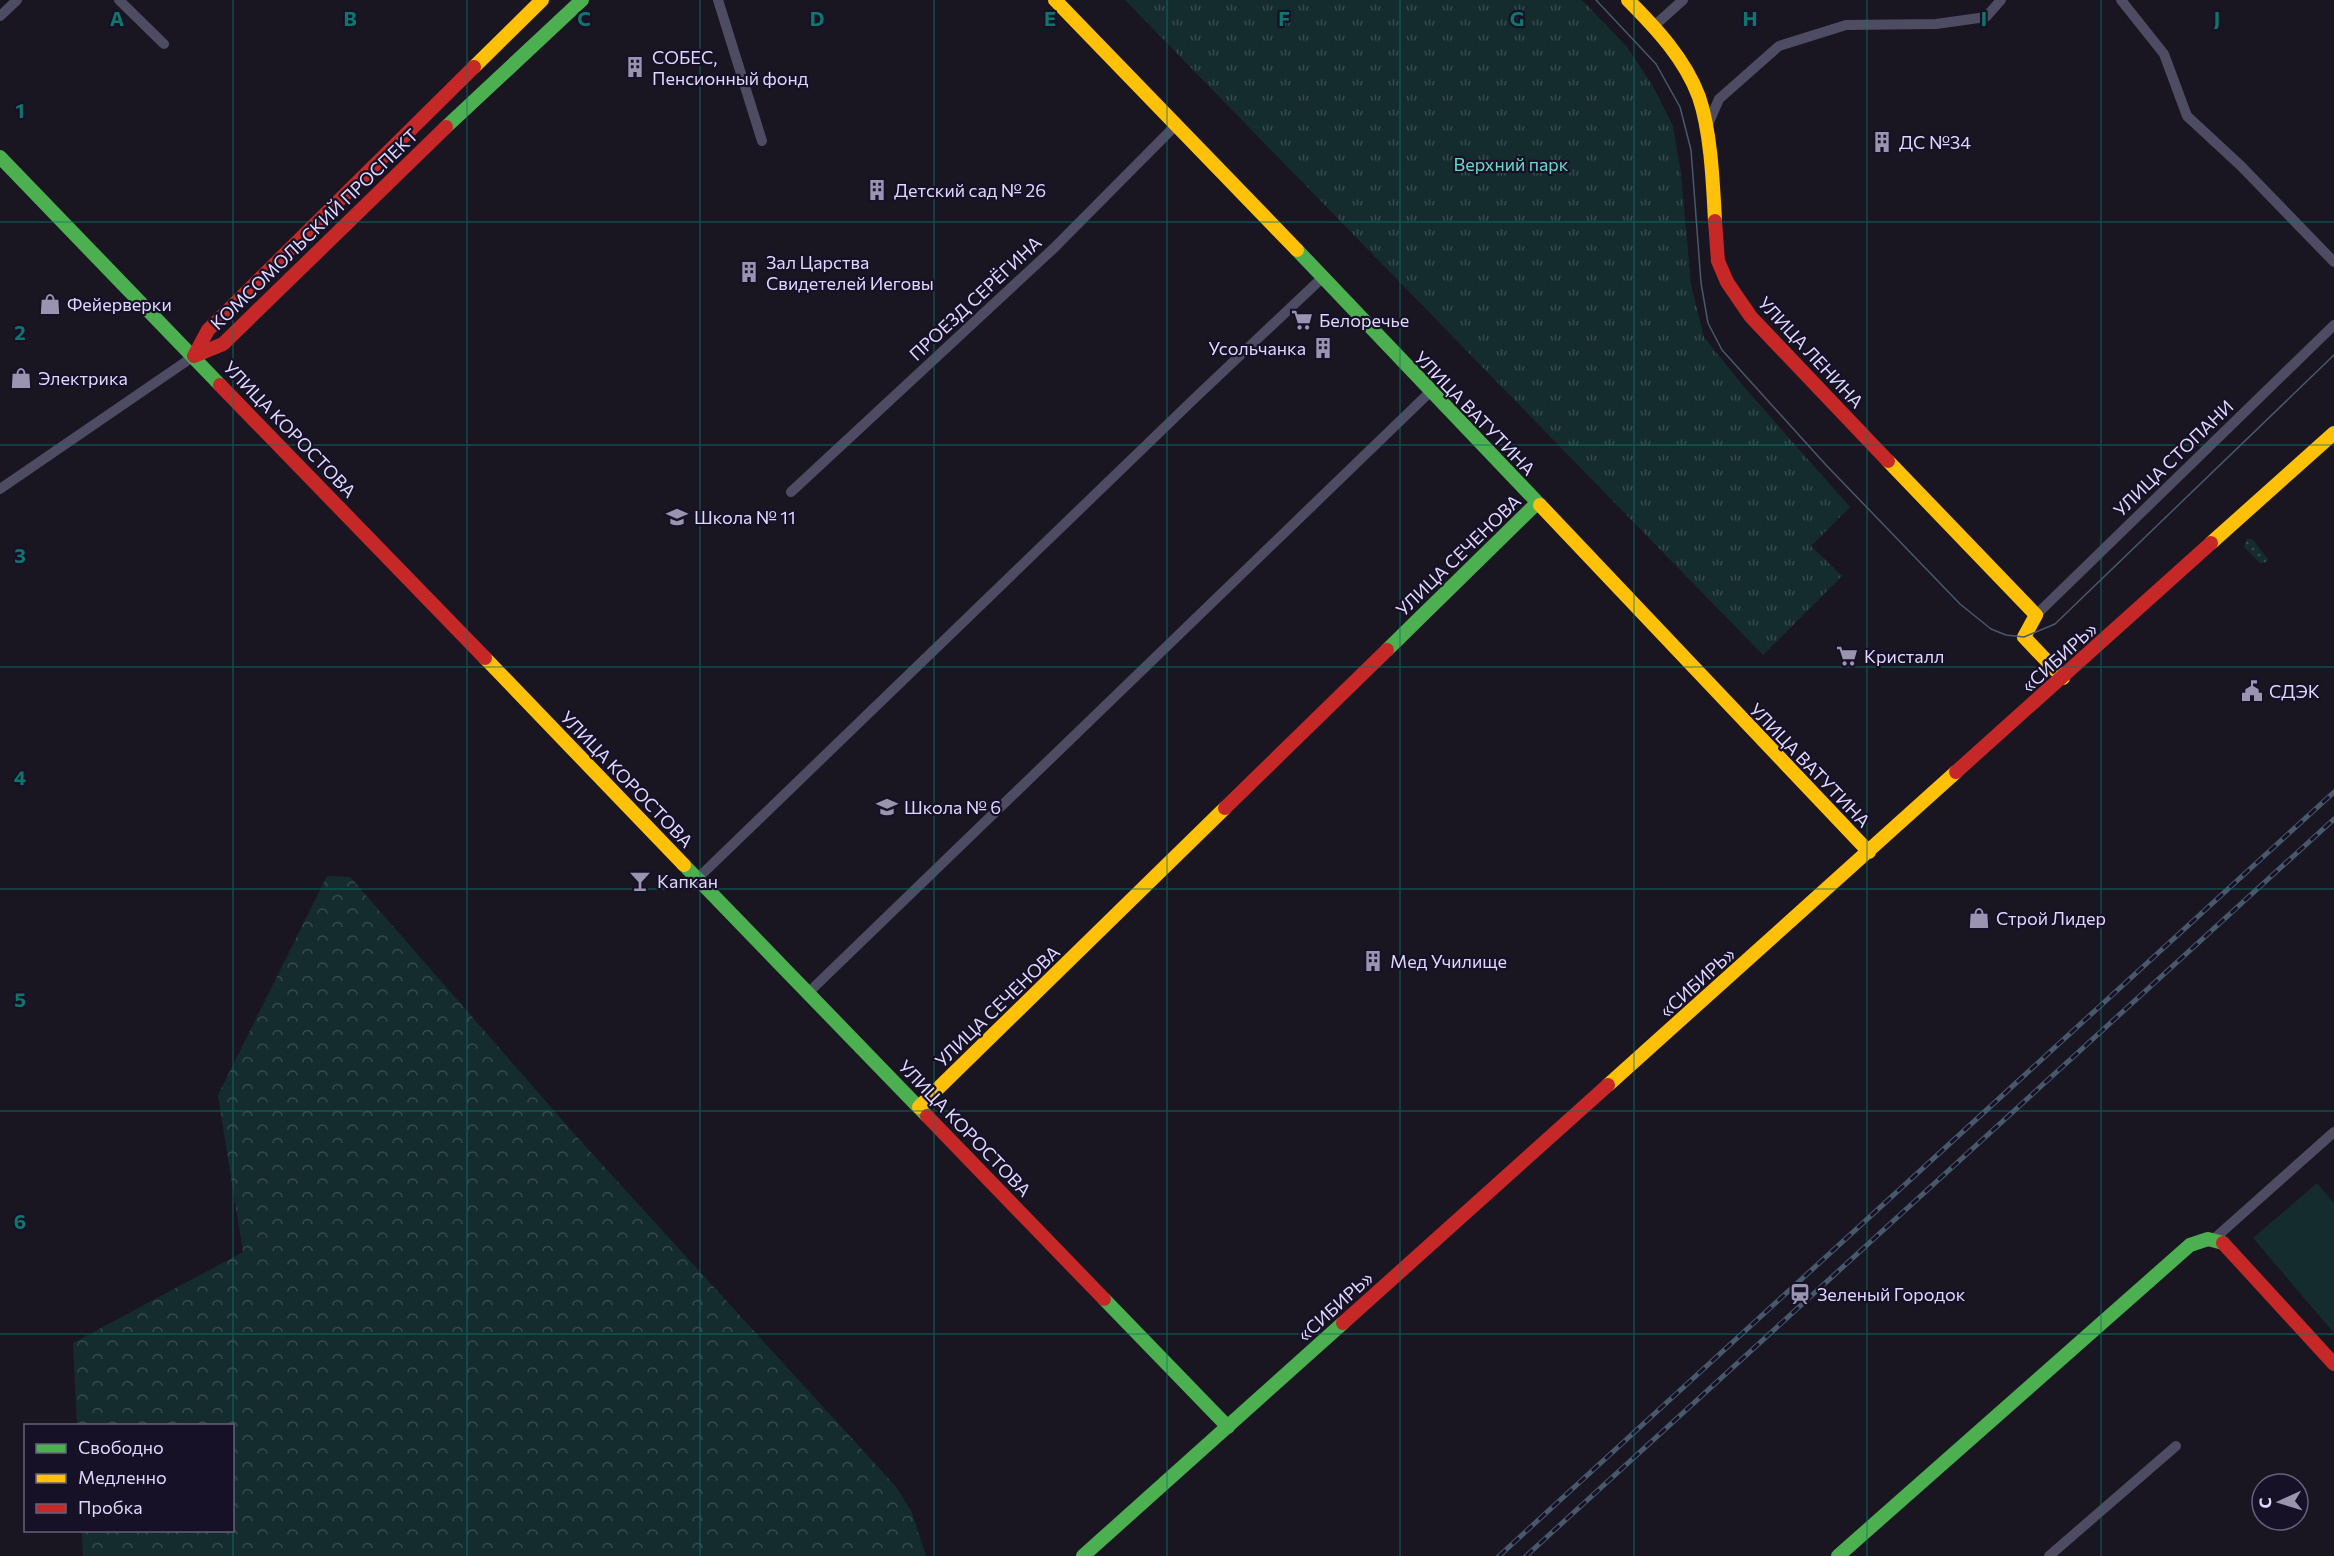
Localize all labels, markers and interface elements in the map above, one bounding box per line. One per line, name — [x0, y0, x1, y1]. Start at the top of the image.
text: A — [110, 6, 124, 30]
text: B — [343, 6, 357, 30]
text: C — [577, 6, 591, 30]
text: D — [810, 6, 824, 30]
text: E — [1044, 6, 1056, 30]
text: F — [1278, 6, 1290, 30]
text: G — [1510, 6, 1524, 30]
text: H — [1743, 6, 1758, 30]
text: I — [1981, 6, 1987, 30]
text: J — [2214, 6, 2220, 30]
place label: СОБЕС, Пенсионный фонд — [652, 46, 809, 89]
building icon: СОБЕС, Пенсионный фонд — [623, 55, 647, 79]
text: 1 — [15, 98, 25, 122]
street label: КОМСОМОЛЬСКИЙ ПРОСПЕКТ — [206, 124, 422, 334]
building icon: ДС №34 — [1870, 130, 1894, 154]
place label: ДС №34 — [1899, 131, 1971, 153]
park label: Верхний парк — [1454, 153, 1569, 175]
building icon: Детский сад № 26 — [865, 178, 889, 202]
place label: Детский сад № 26 — [894, 179, 1046, 201]
street label: ПРОЕЗД СЕРЁГИНА — [904, 231, 1046, 365]
place label: Зал Царства Свидетелей Иеговы — [766, 251, 934, 294]
building icon: Зал Царства Свидетелей Иеговы — [737, 260, 761, 284]
shop icon: Фейерверки — [38, 292, 62, 316]
street label: УЛИЦА ЛЕНИНА — [1754, 292, 1868, 412]
place label: Фейерверки — [67, 293, 172, 315]
supermarket icon: Белоречье — [1290, 308, 1314, 332]
place label: Белоречье — [1319, 309, 1409, 331]
text: 2 — [14, 320, 26, 344]
building icon: Усольчанка — [1311, 336, 1335, 360]
place label: Усольчанка — [1208, 337, 1306, 359]
street label: УЛИЦА ВАТУТИНА — [1410, 346, 1540, 480]
street label: УЛИЦА КОРОСТОВА — [219, 356, 361, 502]
shop icon: Электрика — [9, 366, 33, 390]
place label: Электрика — [38, 367, 128, 389]
street label: УЛИЦА СТОПАНИ — [2108, 395, 2238, 521]
street label: УЛИЦА СЕЧЕНОВА — [1391, 490, 1525, 620]
school or university icon: Школа № 11 — [665, 505, 689, 529]
place label: Школа № 11 — [694, 506, 796, 528]
text: 3 — [14, 543, 26, 567]
street label: «СИБИРЬ» — [2017, 617, 2101, 697]
supermarket icon: Кристалл — [1835, 644, 1859, 668]
place label: Кристалл — [1864, 645, 1944, 667]
public building icon: СДЭК — [2240, 679, 2264, 703]
place label: СДЭК — [2269, 680, 2320, 702]
street label: УЛИЦА ВАТУТИНА — [1745, 698, 1875, 832]
street label: УЛИЦА КОРОСТОВА — [556, 706, 698, 852]
text: 4 — [14, 765, 26, 789]
school or university icon: Школа № 6 — [875, 795, 899, 819]
place label: Школа № 6 — [904, 796, 1001, 818]
bar icon: Капкан — [628, 869, 652, 893]
place label: Капкан — [657, 870, 718, 892]
shop icon: Строй Лидер — [1967, 906, 1991, 930]
place label: Строй Лидер — [1996, 907, 2106, 929]
street label: УЛИЦА СЕЧЕНОВА — [930, 941, 1064, 1071]
street label: «СИБИРЬ» — [1655, 942, 1739, 1022]
building icon: Мед Училище — [1361, 949, 1385, 973]
place label: Мед Училище — [1390, 950, 1507, 972]
text: 5 — [14, 987, 26, 1011]
street label: УЛИЦА КОРОСТОВА — [894, 1055, 1036, 1201]
text: 6 — [14, 1209, 26, 1233]
street label: «СИБИРЬ» — [1293, 1266, 1377, 1346]
station icon: Зеленый Городок — [1788, 1282, 1812, 1306]
place label: Зеленый Городок — [1817, 1283, 1966, 1305]
legend — [24, 1424, 234, 1532]
text: Свободно — [78, 1436, 164, 1458]
text: Медленно — [78, 1466, 167, 1488]
north arrow — [2250, 1472, 2310, 1532]
text: Пробка — [78, 1496, 143, 1518]
text: С — [2255, 1497, 2274, 1509]

